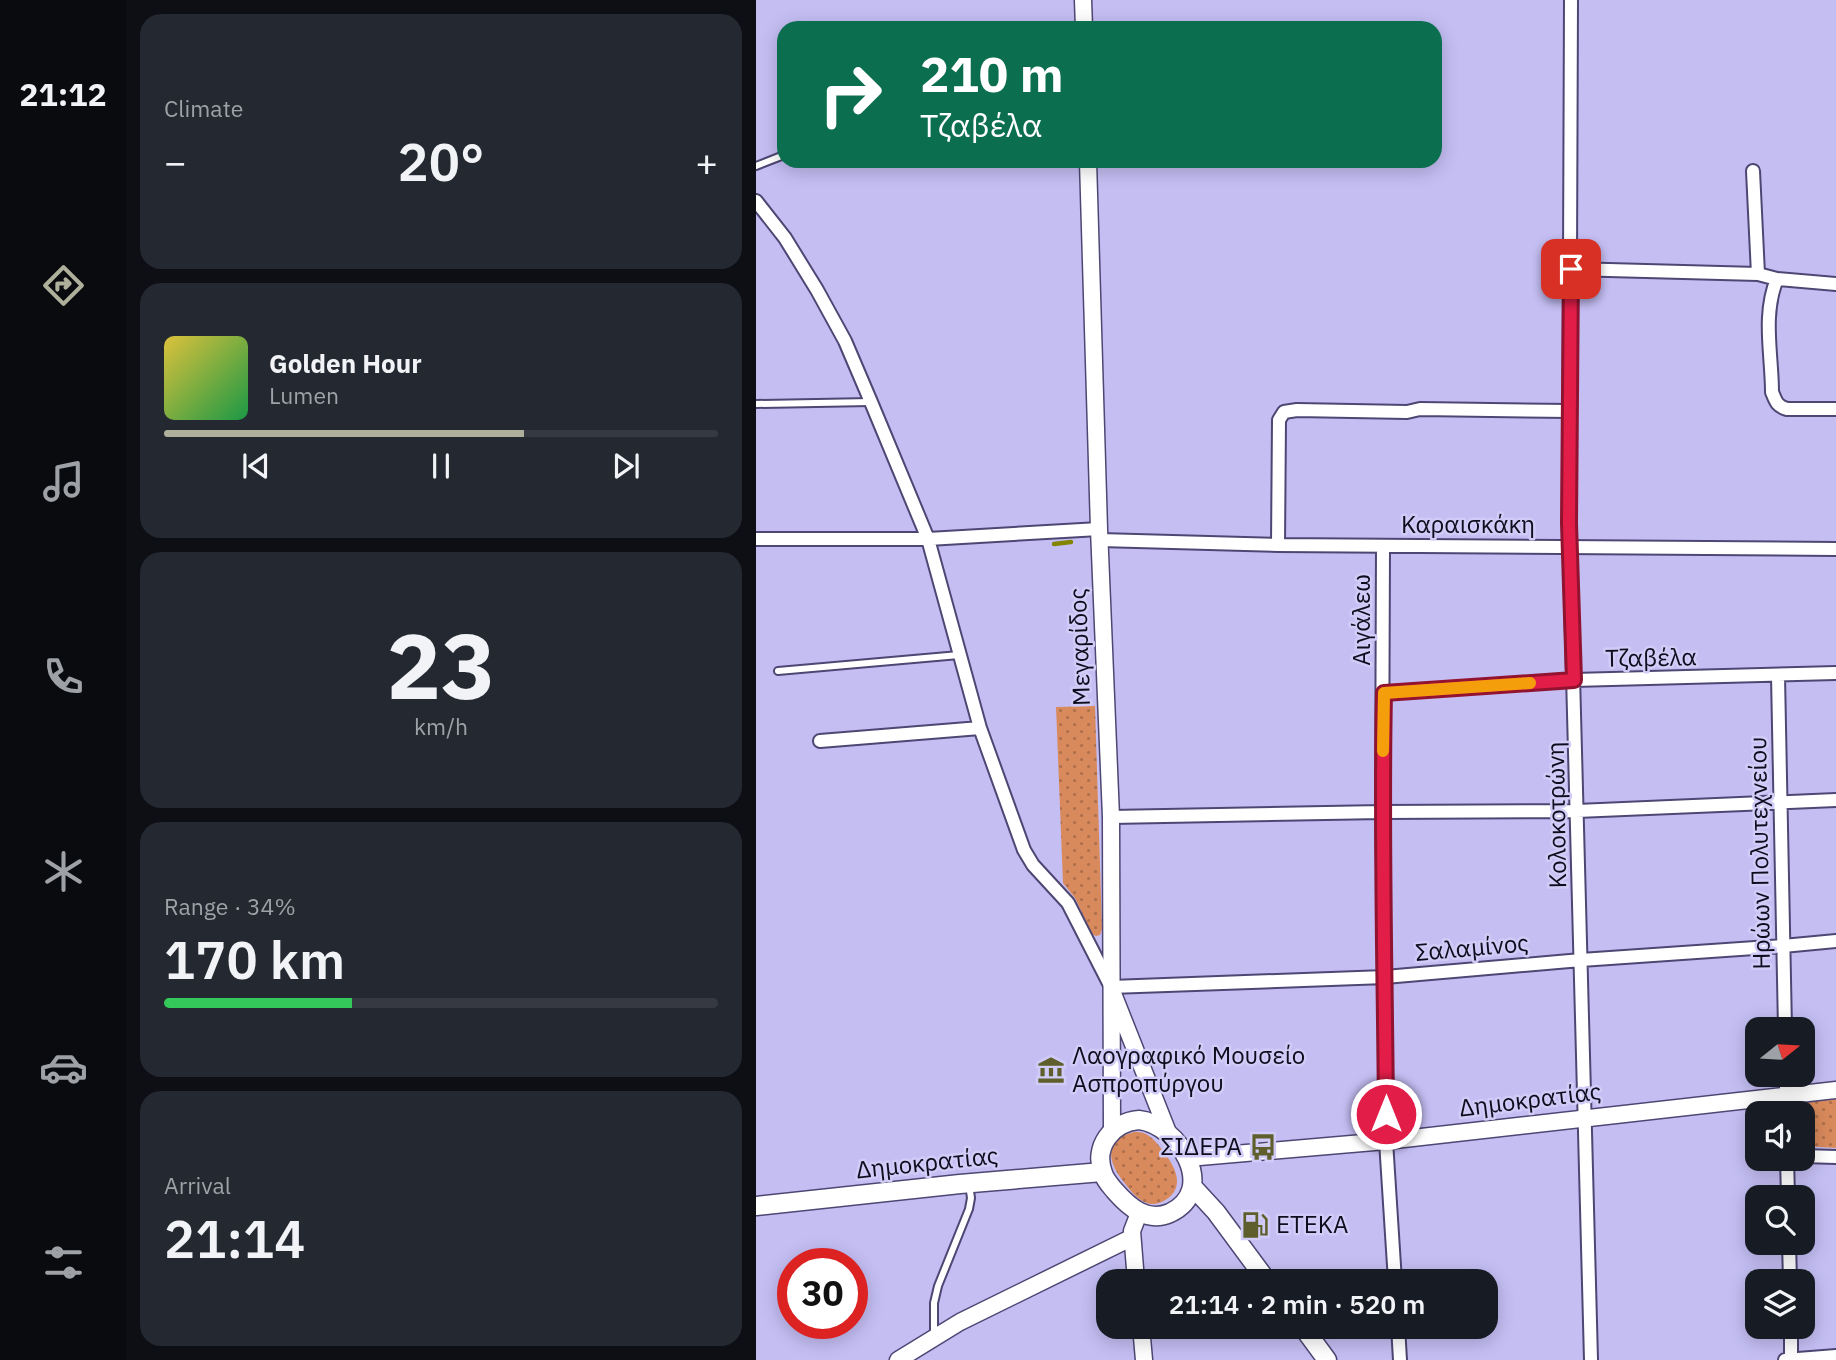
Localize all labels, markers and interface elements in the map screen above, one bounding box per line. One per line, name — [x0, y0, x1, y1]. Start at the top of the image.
text: 210 m — [920, 42, 1064, 105]
icon: right — [805, 49, 896, 140]
text: 21:12 — [19, 73, 107, 115]
text: Climate — [164, 93, 243, 123]
text: Τζαβέλα — [920, 104, 1042, 146]
text: 20° — [398, 128, 484, 195]
text: − — [164, 137, 187, 186]
text: + — [695, 137, 718, 186]
pin — [1541, 239, 1601, 299]
icon: arrive — [1552, 250, 1590, 288]
icon: directions — [39, 261, 88, 310]
text: Golden Hour — [269, 346, 422, 380]
text: Lumen — [269, 380, 339, 410]
icon: previous — [237, 447, 275, 485]
icon: pause — [422, 447, 460, 485]
icon: next — [607, 447, 645, 485]
icon: music — [39, 457, 88, 506]
street label: Καραισκάκη — [1401, 508, 1535, 540]
street label: Αιγάλεω — [1345, 574, 1377, 666]
street label: Μεγαρίδος — [1061, 587, 1097, 707]
text: 23 — [386, 606, 496, 724]
street label: Τζαβέλα — [1605, 640, 1697, 674]
icon: phone — [39, 652, 88, 701]
text: km/h — [414, 711, 468, 741]
street label: Ηρώων Πολυτεχνείου — [1741, 736, 1777, 970]
street label: Κολοκοτρώνη — [1539, 741, 1573, 889]
icon: climate — [39, 847, 88, 896]
text: Range · 34% — [164, 891, 296, 921]
text: 170 km — [164, 926, 345, 993]
street label: Σαλαμίνος — [1414, 926, 1530, 968]
north arrow — [1745, 1017, 1815, 1087]
map controls — [1745, 1017, 1815, 1339]
place label: Λαογραφικό Μουσείο Ασπροπύργου — [1072, 1039, 1305, 1099]
icon: car — [39, 1043, 88, 1092]
museum icon: Λαογραφικό Μουσείο Ασπροπύργου — [1036, 1055, 1066, 1085]
street label: Δημοκρατίας — [1457, 1074, 1603, 1124]
position arrow — [1349, 1077, 1423, 1151]
button: sound — [1745, 1101, 1815, 1171]
place label: ΣΙΔΕΡΑ — [1160, 1130, 1242, 1162]
bus stop icon: ΣΙΔΕΡΑ — [1248, 1132, 1278, 1162]
street label: Δημοκρατίας — [854, 1139, 1000, 1185]
text: Arrival — [164, 1170, 231, 1200]
button: search — [1745, 1185, 1815, 1255]
text: 21:14 — [164, 1205, 305, 1272]
place label: ΕΤΕΚΑ — [1276, 1208, 1348, 1240]
fuel station icon: ΕΤΕΚΑ — [1240, 1210, 1270, 1240]
icon: filters — [39, 1238, 88, 1287]
speed limit sign: 30 — [777, 1248, 868, 1339]
button: layers — [1745, 1269, 1815, 1339]
text: 21:14 · 2 min · 520 m — [1169, 1287, 1425, 1321]

